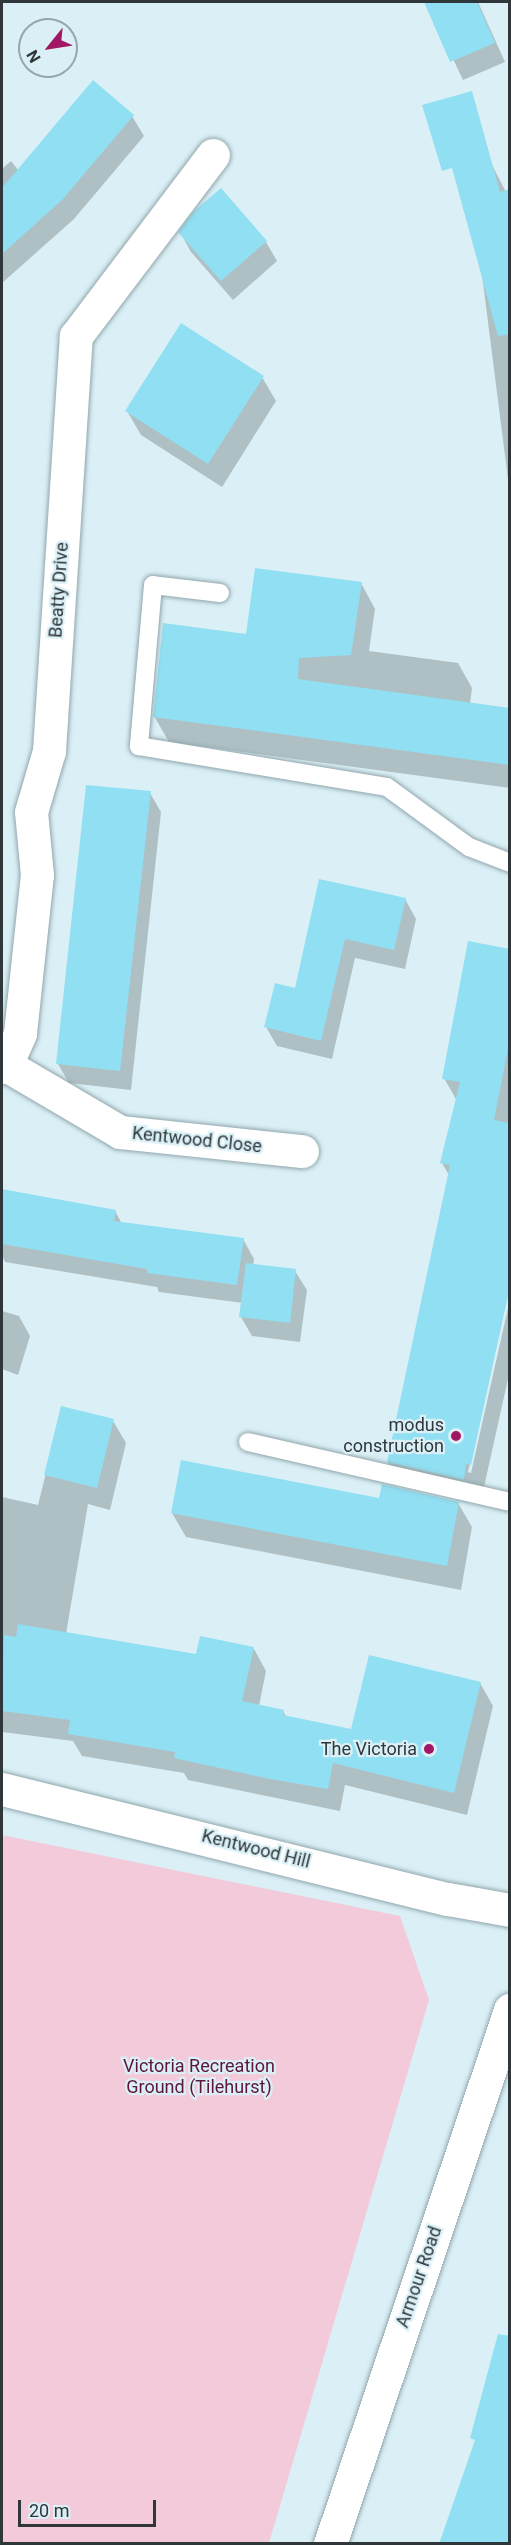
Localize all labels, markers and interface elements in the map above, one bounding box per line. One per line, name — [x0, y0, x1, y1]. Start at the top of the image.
north arrow — [18, 18, 78, 78]
text: N — [23, 47, 45, 66]
street label: Beatty Drive — [45, 541, 73, 639]
street label: Kentwood Close — [131, 1122, 263, 1158]
place label: modus construction — [343, 1415, 444, 1458]
marker: modus construction — [449, 1429, 463, 1443]
place label: The Victoria — [321, 1738, 417, 1760]
marker: The Victoria — [422, 1742, 436, 1756]
street label: Kentwood Hill — [199, 1825, 313, 1873]
park label: Victoria Recreation Ground (Tilehurst) — [123, 2056, 275, 2098]
street label: Armour Road — [392, 2224, 446, 2330]
scale bar — [21, 2488, 159, 2526]
text: 20 m — [29, 2500, 69, 2521]

